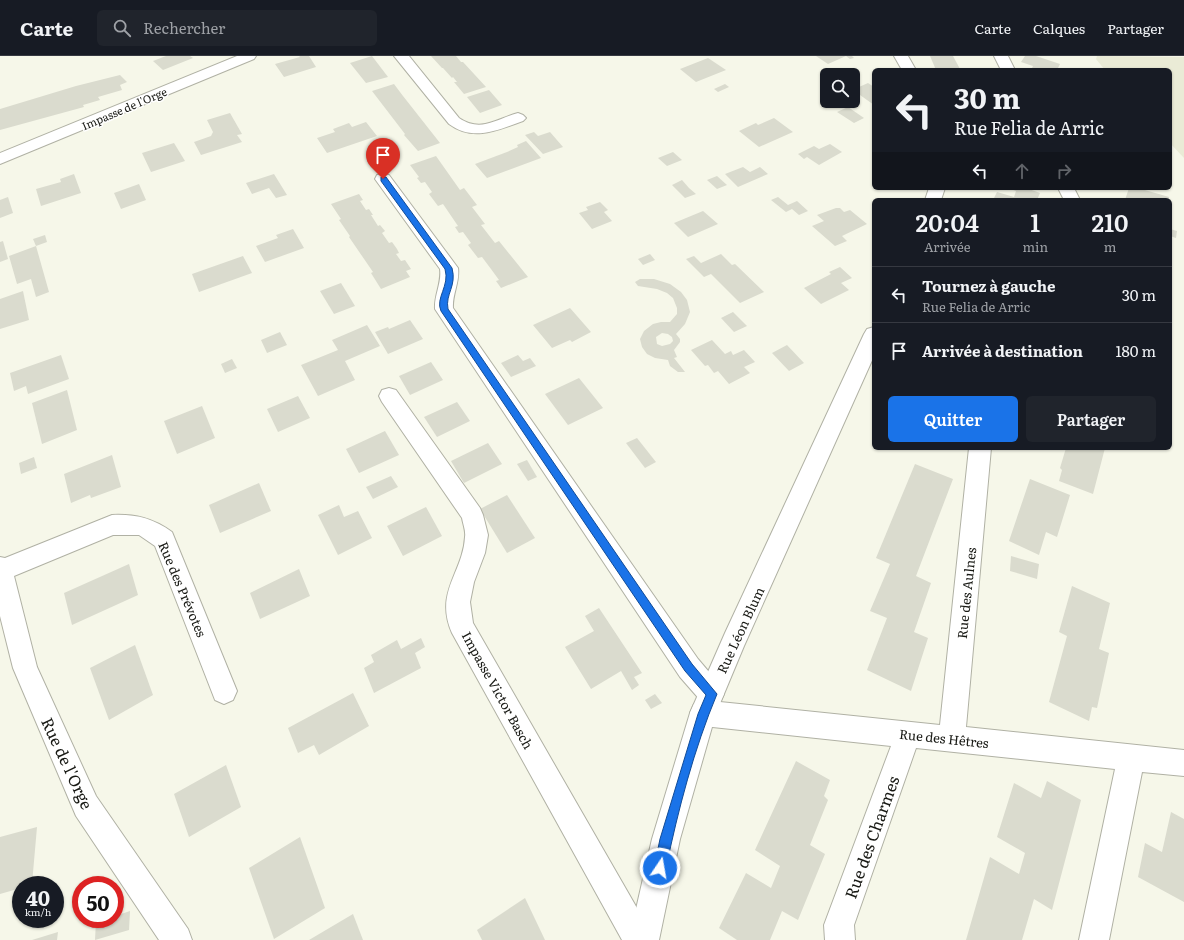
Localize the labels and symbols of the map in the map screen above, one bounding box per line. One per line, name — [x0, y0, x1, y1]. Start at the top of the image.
street label: Impasse de l'Orge — [79, 83, 169, 133]
pin — [366, 138, 400, 179]
street label: Rue des Prévotes — [154, 538, 212, 640]
street label: Rue des Aulnes — [952, 546, 980, 640]
street label: Rue Léon Blum — [712, 583, 769, 676]
street label: Impasse Victor Basch — [458, 628, 538, 753]
street label: Rue de l'Orge — [36, 713, 100, 813]
street label: Rue des Hêtres — [898, 724, 990, 752]
street label: Rue des Charmes — [838, 772, 904, 902]
position arrow — [639, 847, 681, 889]
speed limit sign: 50 — [72, 876, 124, 928]

